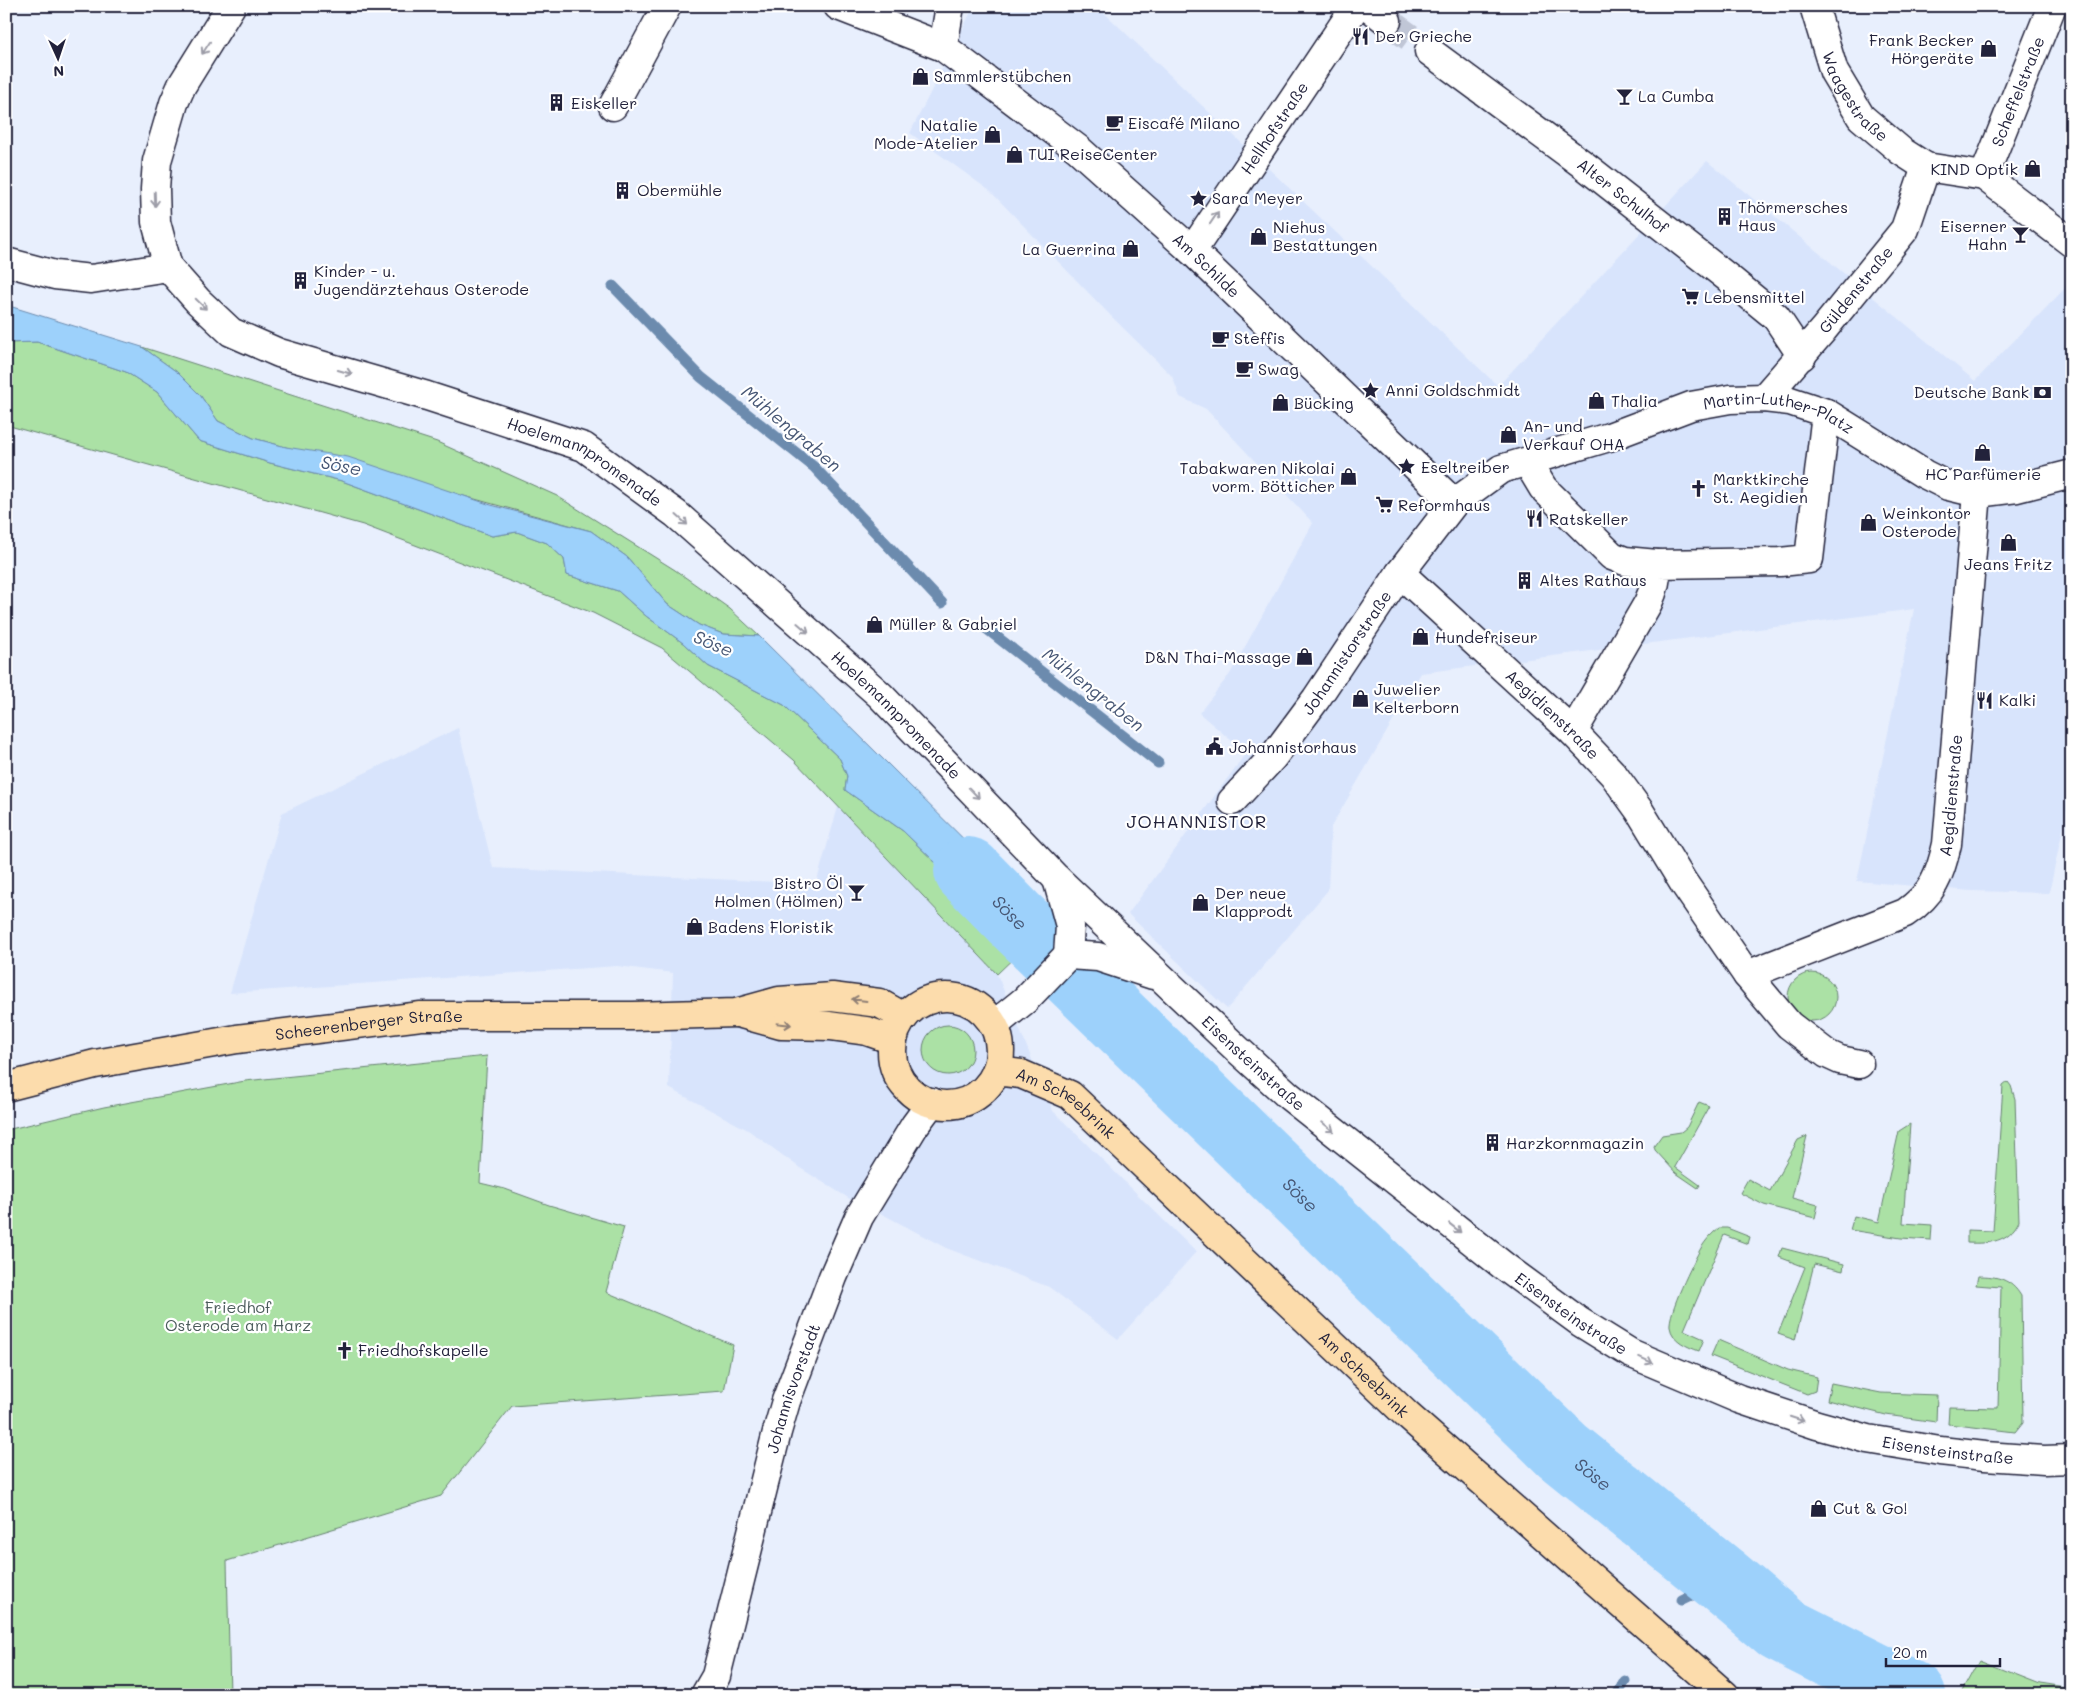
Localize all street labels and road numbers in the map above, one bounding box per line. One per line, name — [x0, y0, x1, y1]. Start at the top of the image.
street label: Scheffelstraße — [1986, 33, 2049, 149]
street label: Waagestraße — [1818, 49, 1893, 146]
street label: Hellhofstraße — [1235, 77, 1312, 178]
street label: Alter Schulhof — [1573, 153, 1674, 238]
street label: Am Schilde — [1168, 228, 1245, 302]
street label: Güldenstraße — [1814, 241, 1897, 337]
street label: Martin-Luther-Platz — [1701, 387, 1858, 438]
street label: Hoelemannpromenade — [505, 412, 667, 511]
street label: Johannistorstraße — [1297, 586, 1395, 719]
street label: Hoelemannpromenade — [827, 646, 966, 783]
street label: Aegidienstraße — [1501, 664, 1604, 764]
street label: Aegidienstraße — [1934, 734, 1966, 858]
street label: Scheerenberger Straße — [274, 1005, 463, 1044]
street label: Eisensteinstraße — [1198, 1010, 1310, 1115]
street label: Am Scheebrink — [1013, 1062, 1120, 1143]
street label: Eisensteinstraße — [1511, 1267, 1632, 1359]
street label: Johannisvorstadt — [761, 1320, 824, 1455]
street label: Am Scheebrink — [1315, 1326, 1414, 1422]
street label: Eisensteinstraße — [1881, 1431, 2014, 1468]

